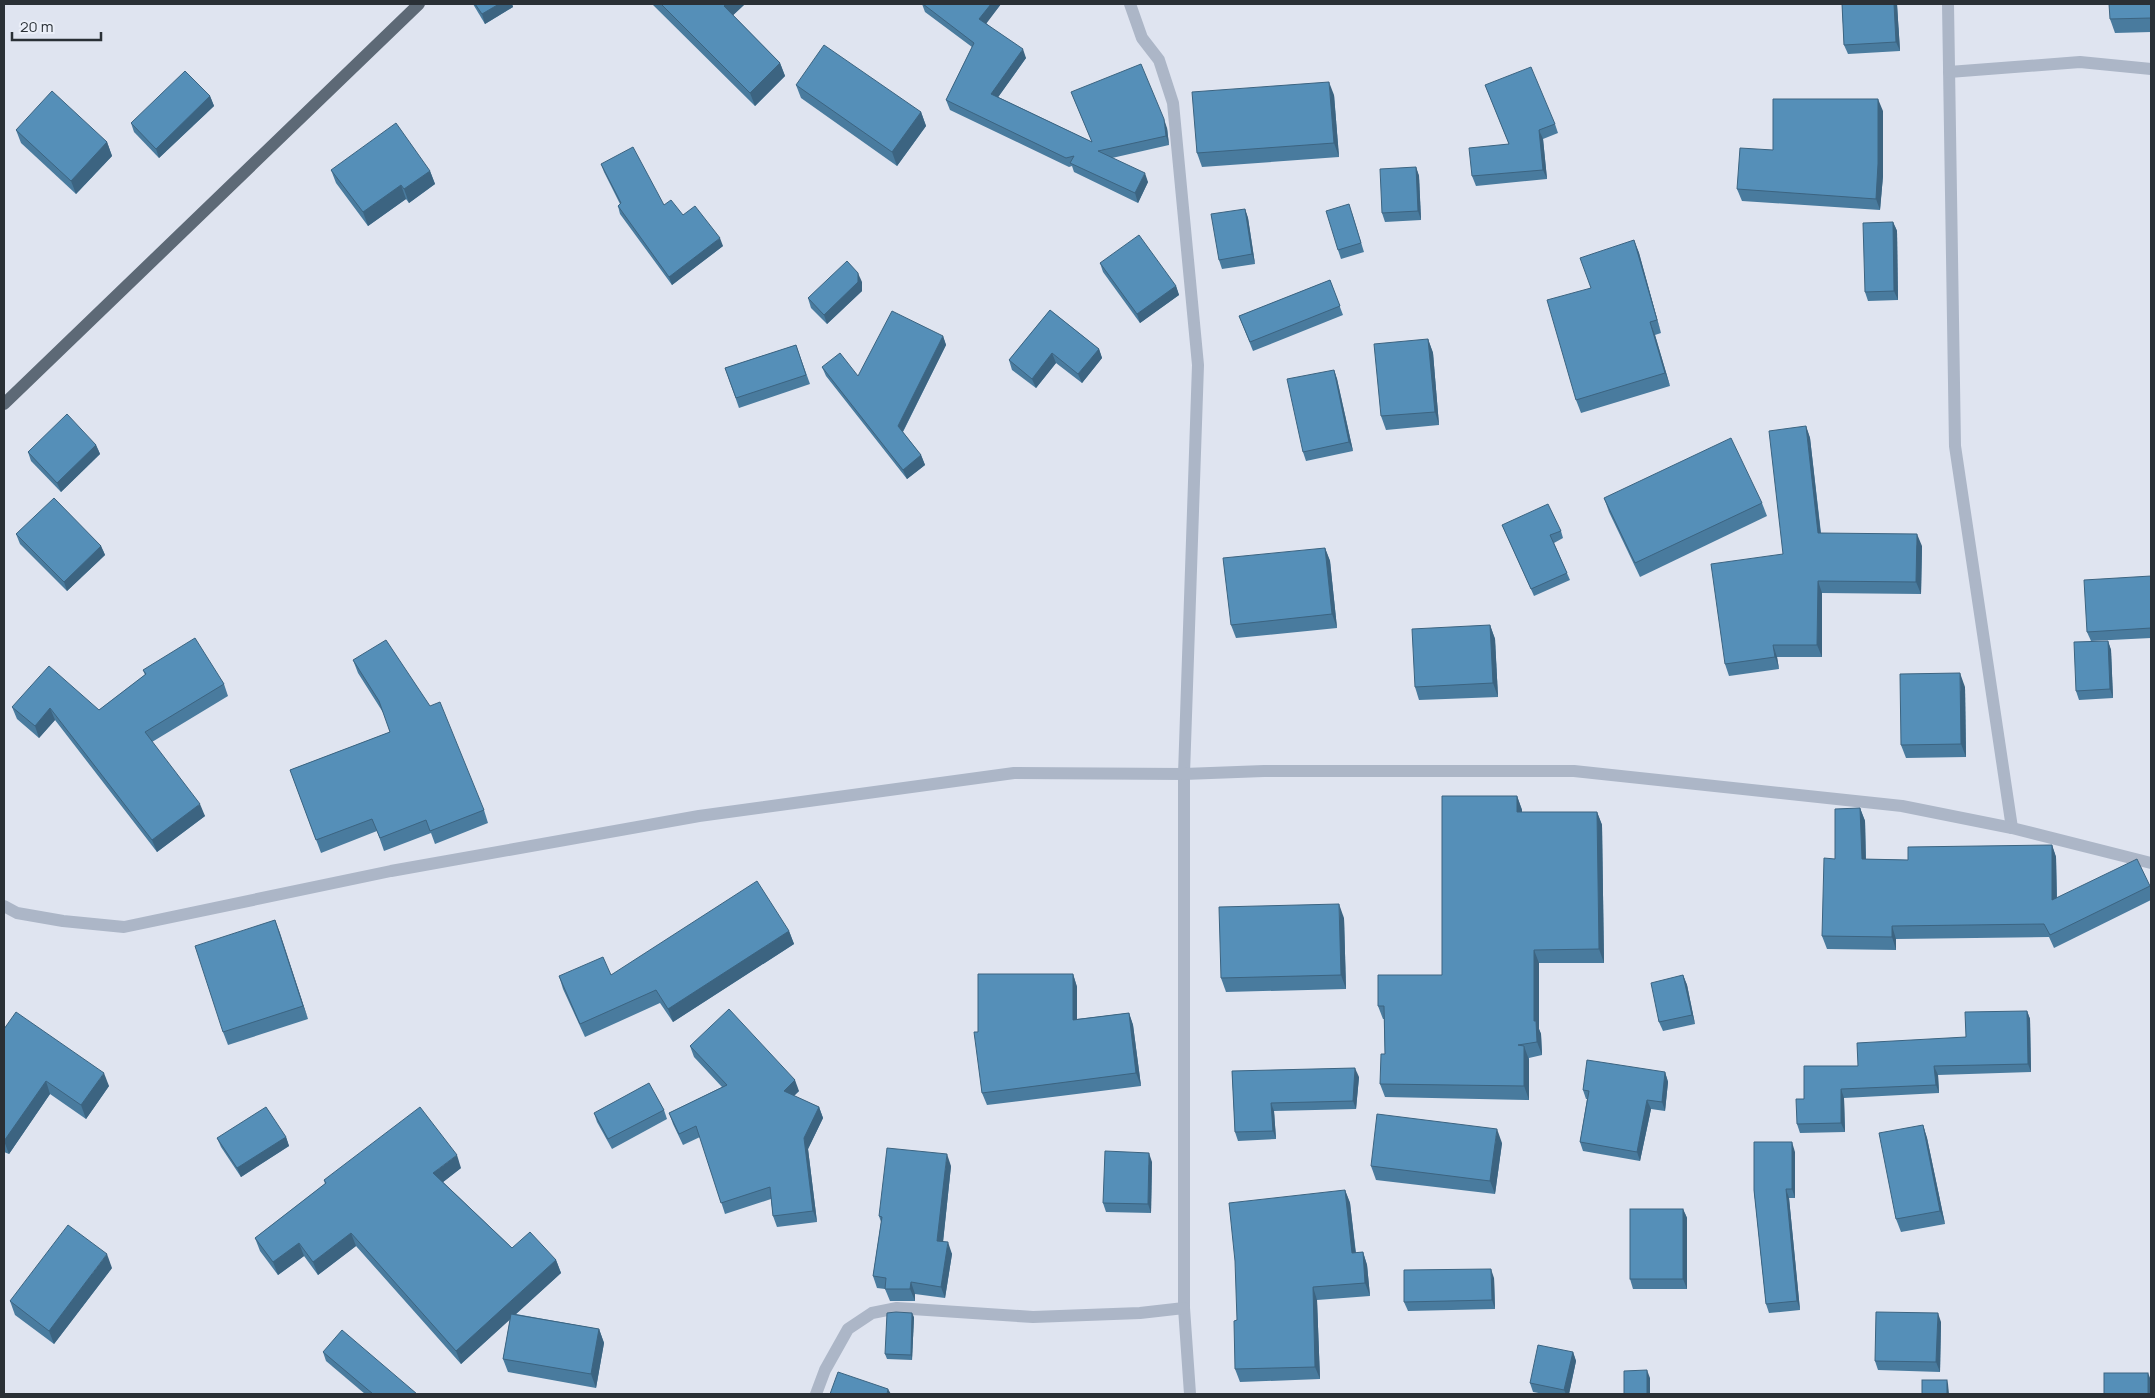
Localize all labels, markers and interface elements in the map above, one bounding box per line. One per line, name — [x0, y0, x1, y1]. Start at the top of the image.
scale bar — [12, 10, 101, 42]
text: 20 m — [20, 16, 53, 37]

